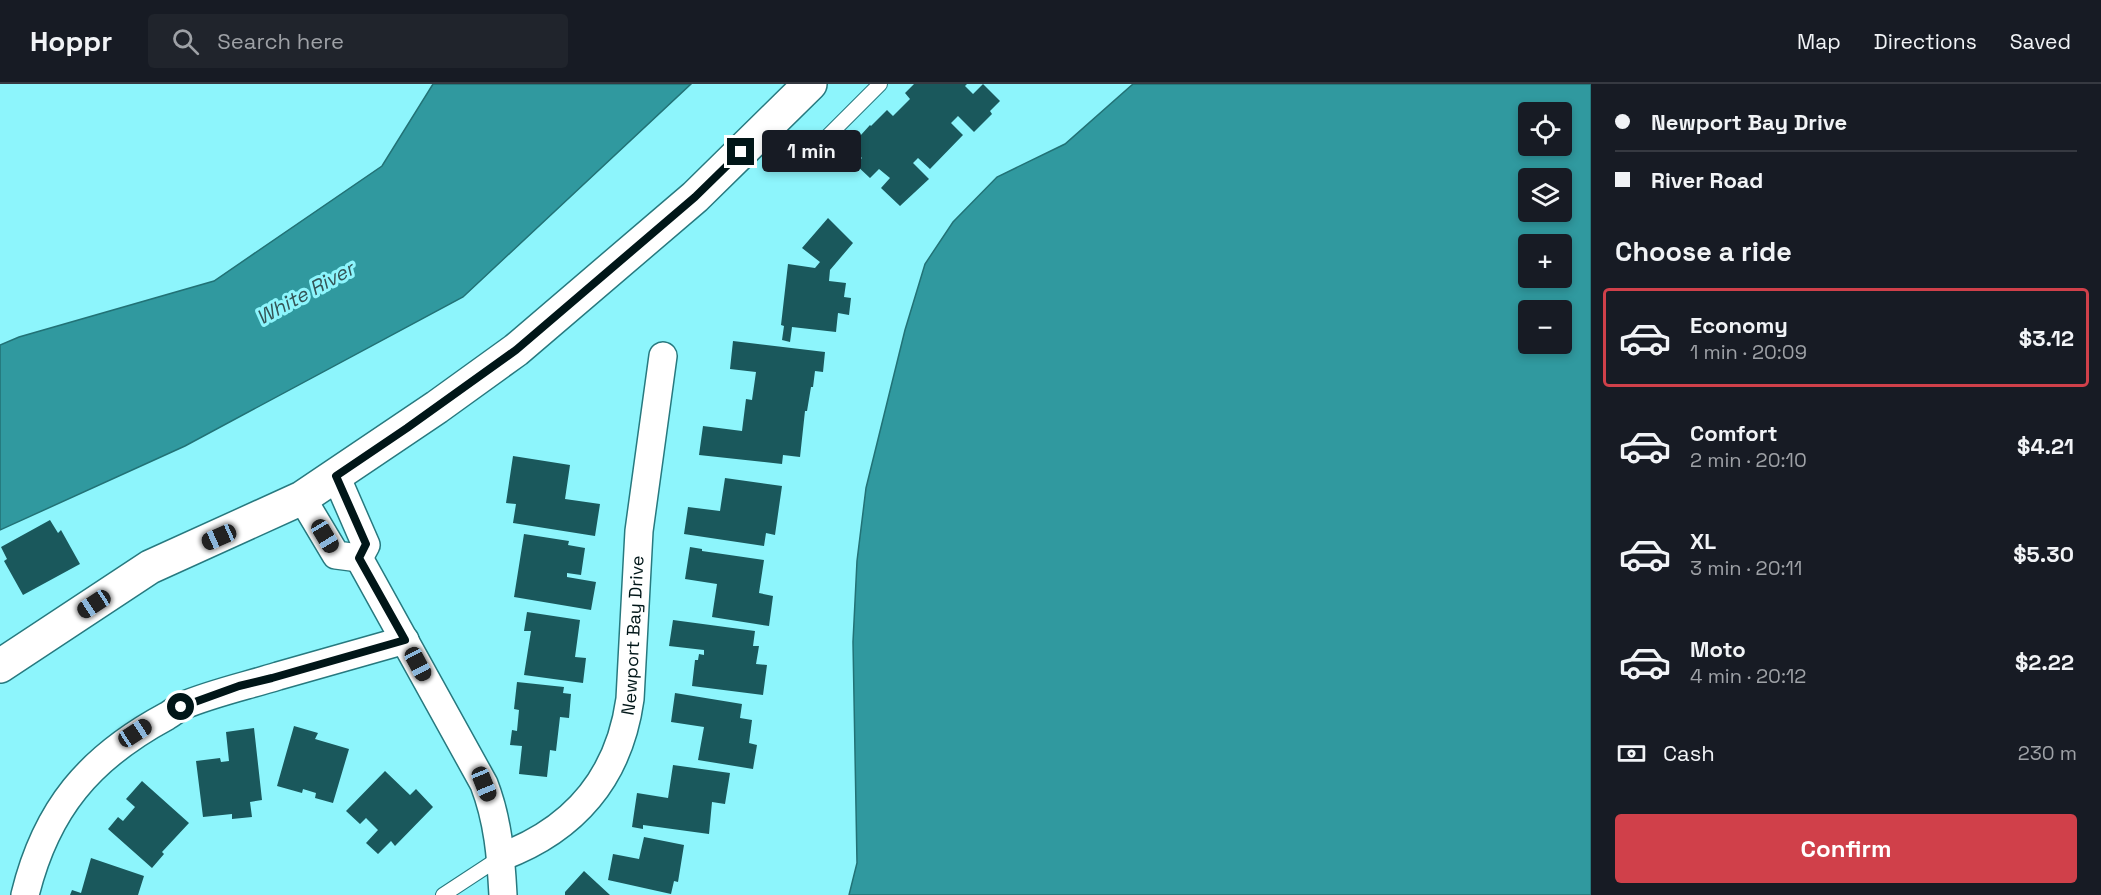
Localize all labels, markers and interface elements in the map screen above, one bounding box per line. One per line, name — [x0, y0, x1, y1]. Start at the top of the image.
search box — [148, 14, 568, 68]
text: Hoppr — [30, 23, 112, 59]
icon: search — [169, 25, 202, 58]
text: Search here — [217, 27, 344, 55]
text: Map — [1797, 28, 1841, 55]
text: Directions — [1874, 28, 1977, 55]
text: Saved — [2010, 28, 2071, 55]
map controls — [1518, 102, 1572, 354]
button: locate — [1518, 102, 1572, 156]
text: Newport Bay Drive — [1651, 108, 1847, 136]
callout: 1 min — [762, 131, 861, 173]
route end — [727, 138, 754, 165]
text: 1 min — [787, 138, 836, 164]
text: River Road — [1651, 166, 1763, 194]
button: layers — [1518, 168, 1572, 222]
button: + — [1518, 234, 1572, 288]
text: Choose a ride — [1615, 234, 1792, 269]
water label: White River — [252, 254, 361, 330]
button: − — [1518, 300, 1572, 354]
icon: car — [1618, 311, 1672, 365]
text: Economy — [1690, 311, 1788, 339]
text: $3.12 — [2019, 324, 2074, 352]
text: 1 min · 20:09 — [1690, 339, 1807, 365]
icon: car — [1618, 419, 1672, 473]
text: Comfort — [1690, 419, 1778, 447]
text: $4.21 — [2017, 432, 2074, 460]
text: 2 min · 20:10 — [1690, 447, 1807, 473]
car — [308, 516, 342, 556]
car — [199, 521, 239, 553]
icon: car — [1618, 527, 1672, 581]
text: XL — [1690, 527, 1716, 555]
text: $5.30 — [2013, 540, 2074, 568]
street label: Newport Bay Drive — [615, 555, 649, 717]
text: 3 min · 20:11 — [1690, 555, 1802, 581]
car — [74, 587, 114, 621]
icon: car — [1618, 635, 1672, 689]
text: Moto — [1690, 635, 1746, 663]
car — [402, 644, 434, 684]
text: $2.22 — [2015, 648, 2074, 676]
text: 4 min · 20:12 — [1690, 663, 1806, 689]
route start — [167, 693, 194, 720]
car — [115, 716, 155, 750]
icon: cash — [1615, 737, 1648, 770]
text: Cash — [1663, 739, 1715, 767]
text: 230 m — [2018, 740, 2077, 766]
car — [469, 764, 499, 804]
button: Confirm — [1615, 814, 2077, 883]

